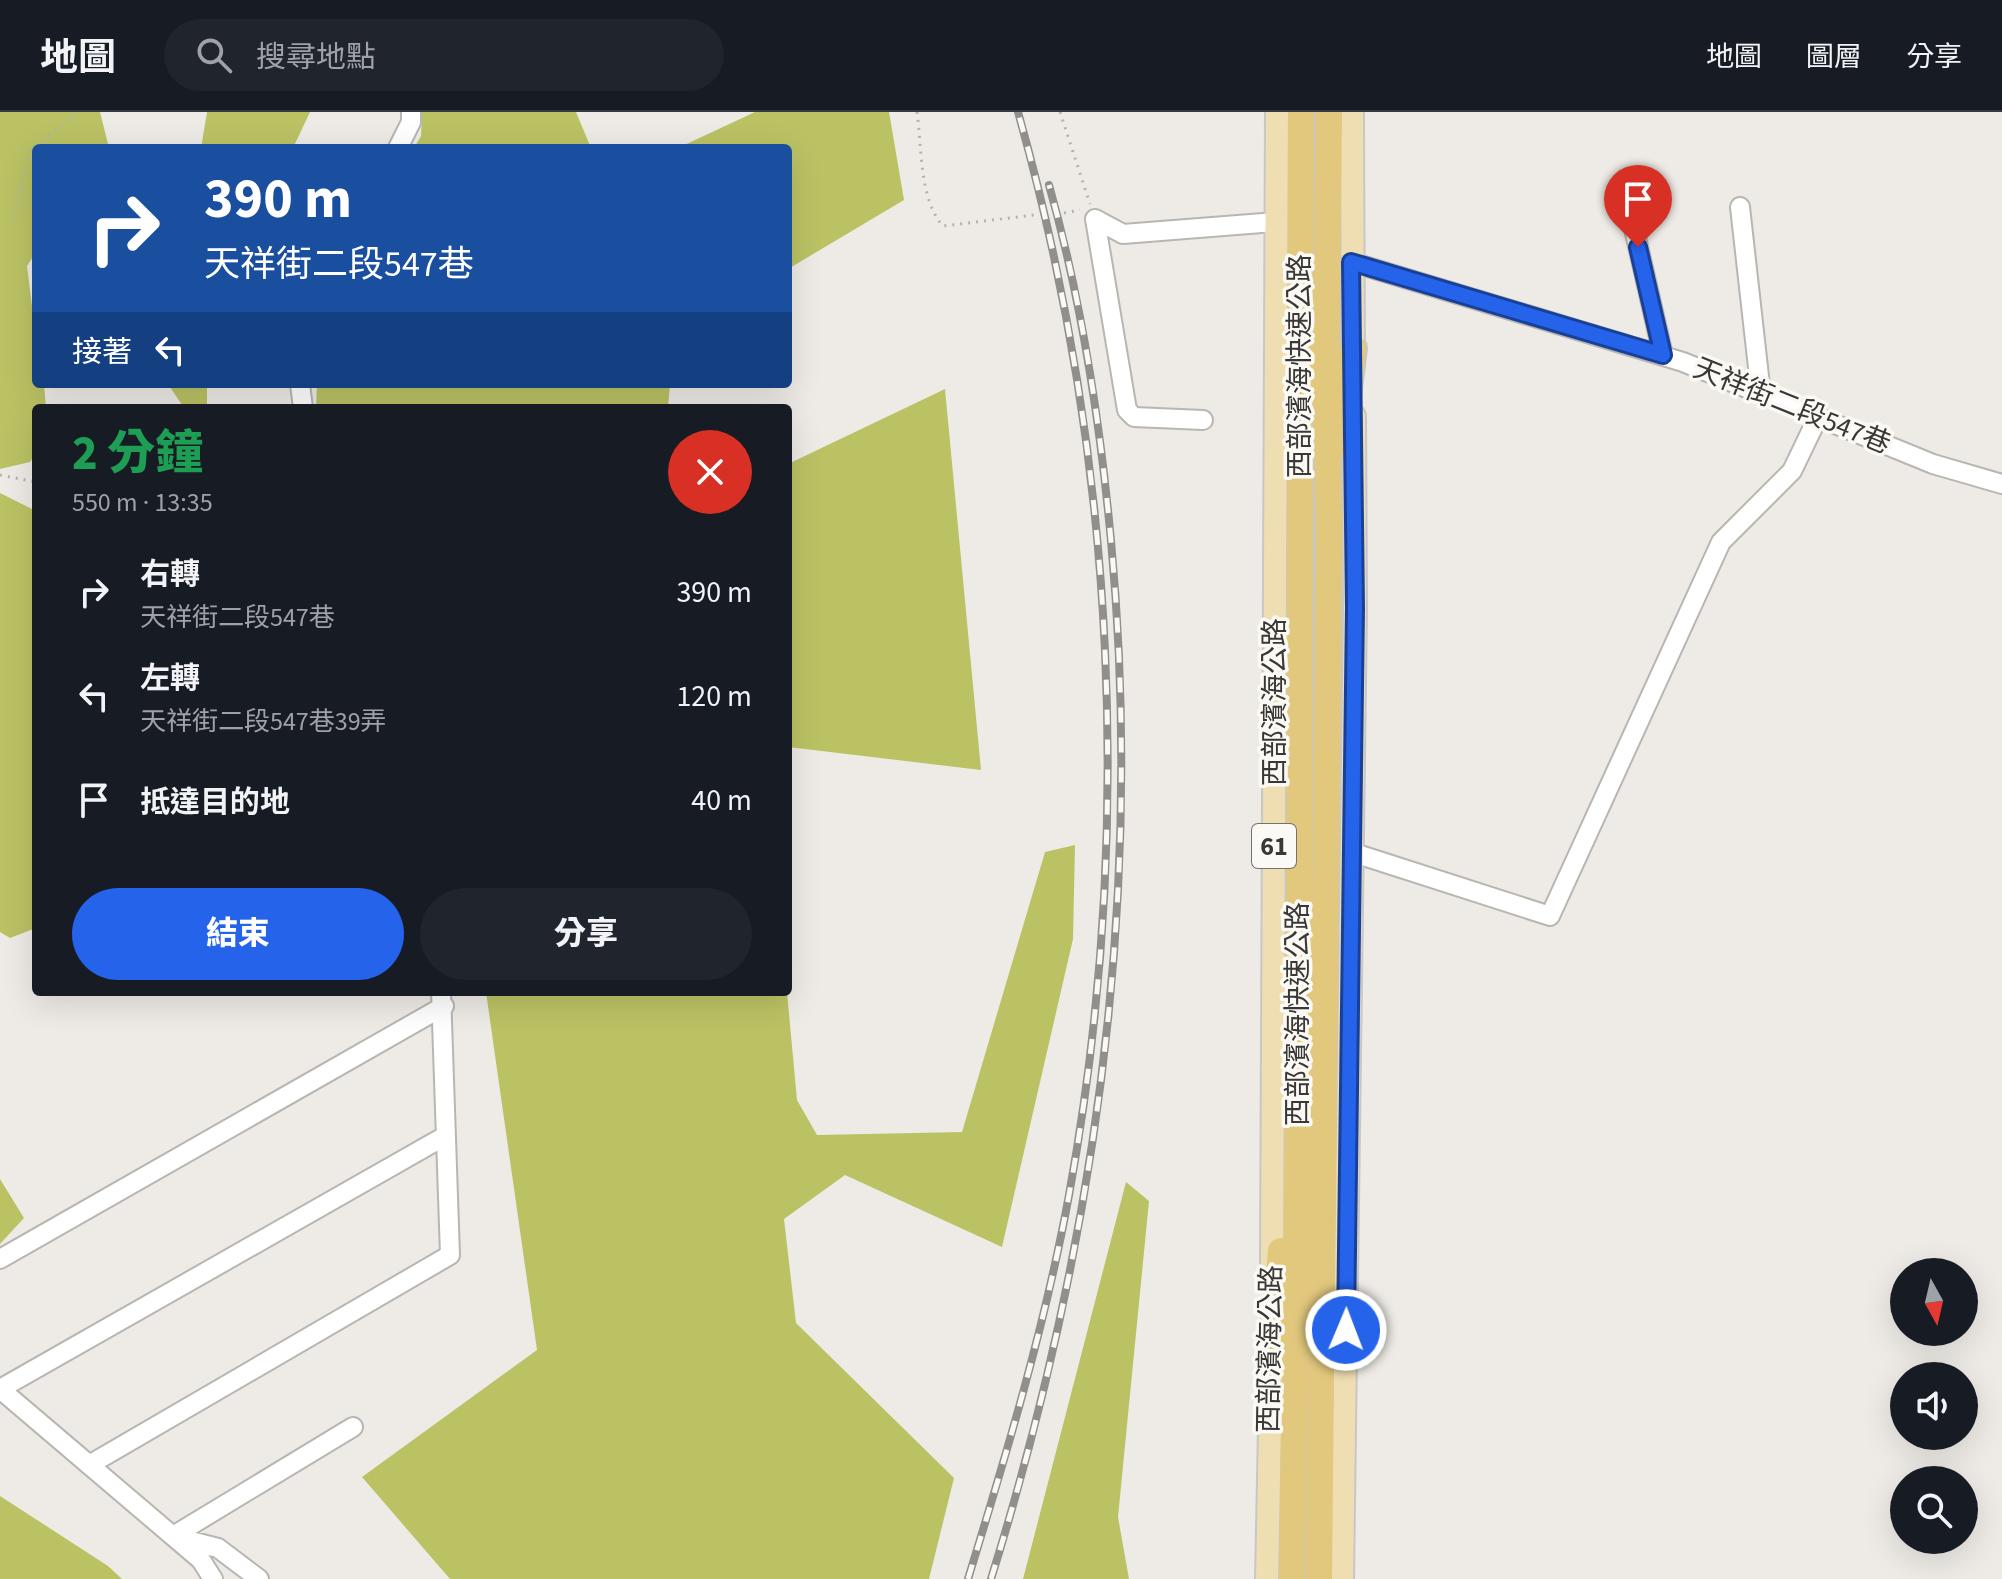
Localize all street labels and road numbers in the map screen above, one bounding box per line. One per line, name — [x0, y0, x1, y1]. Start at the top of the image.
street label: 西部濱海快速公路 — [1280, 254, 1320, 478]
street label: 天祥街二段547巷 — [1687, 348, 1897, 464]
street label: 西部濱海公路 — [1255, 618, 1295, 786]
road number: 61 — [1252, 824, 1296, 868]
street label: 西部濱海快速公路 — [1278, 902, 1318, 1126]
street label: 西部濱海公路 — [1249, 1265, 1291, 1433]

